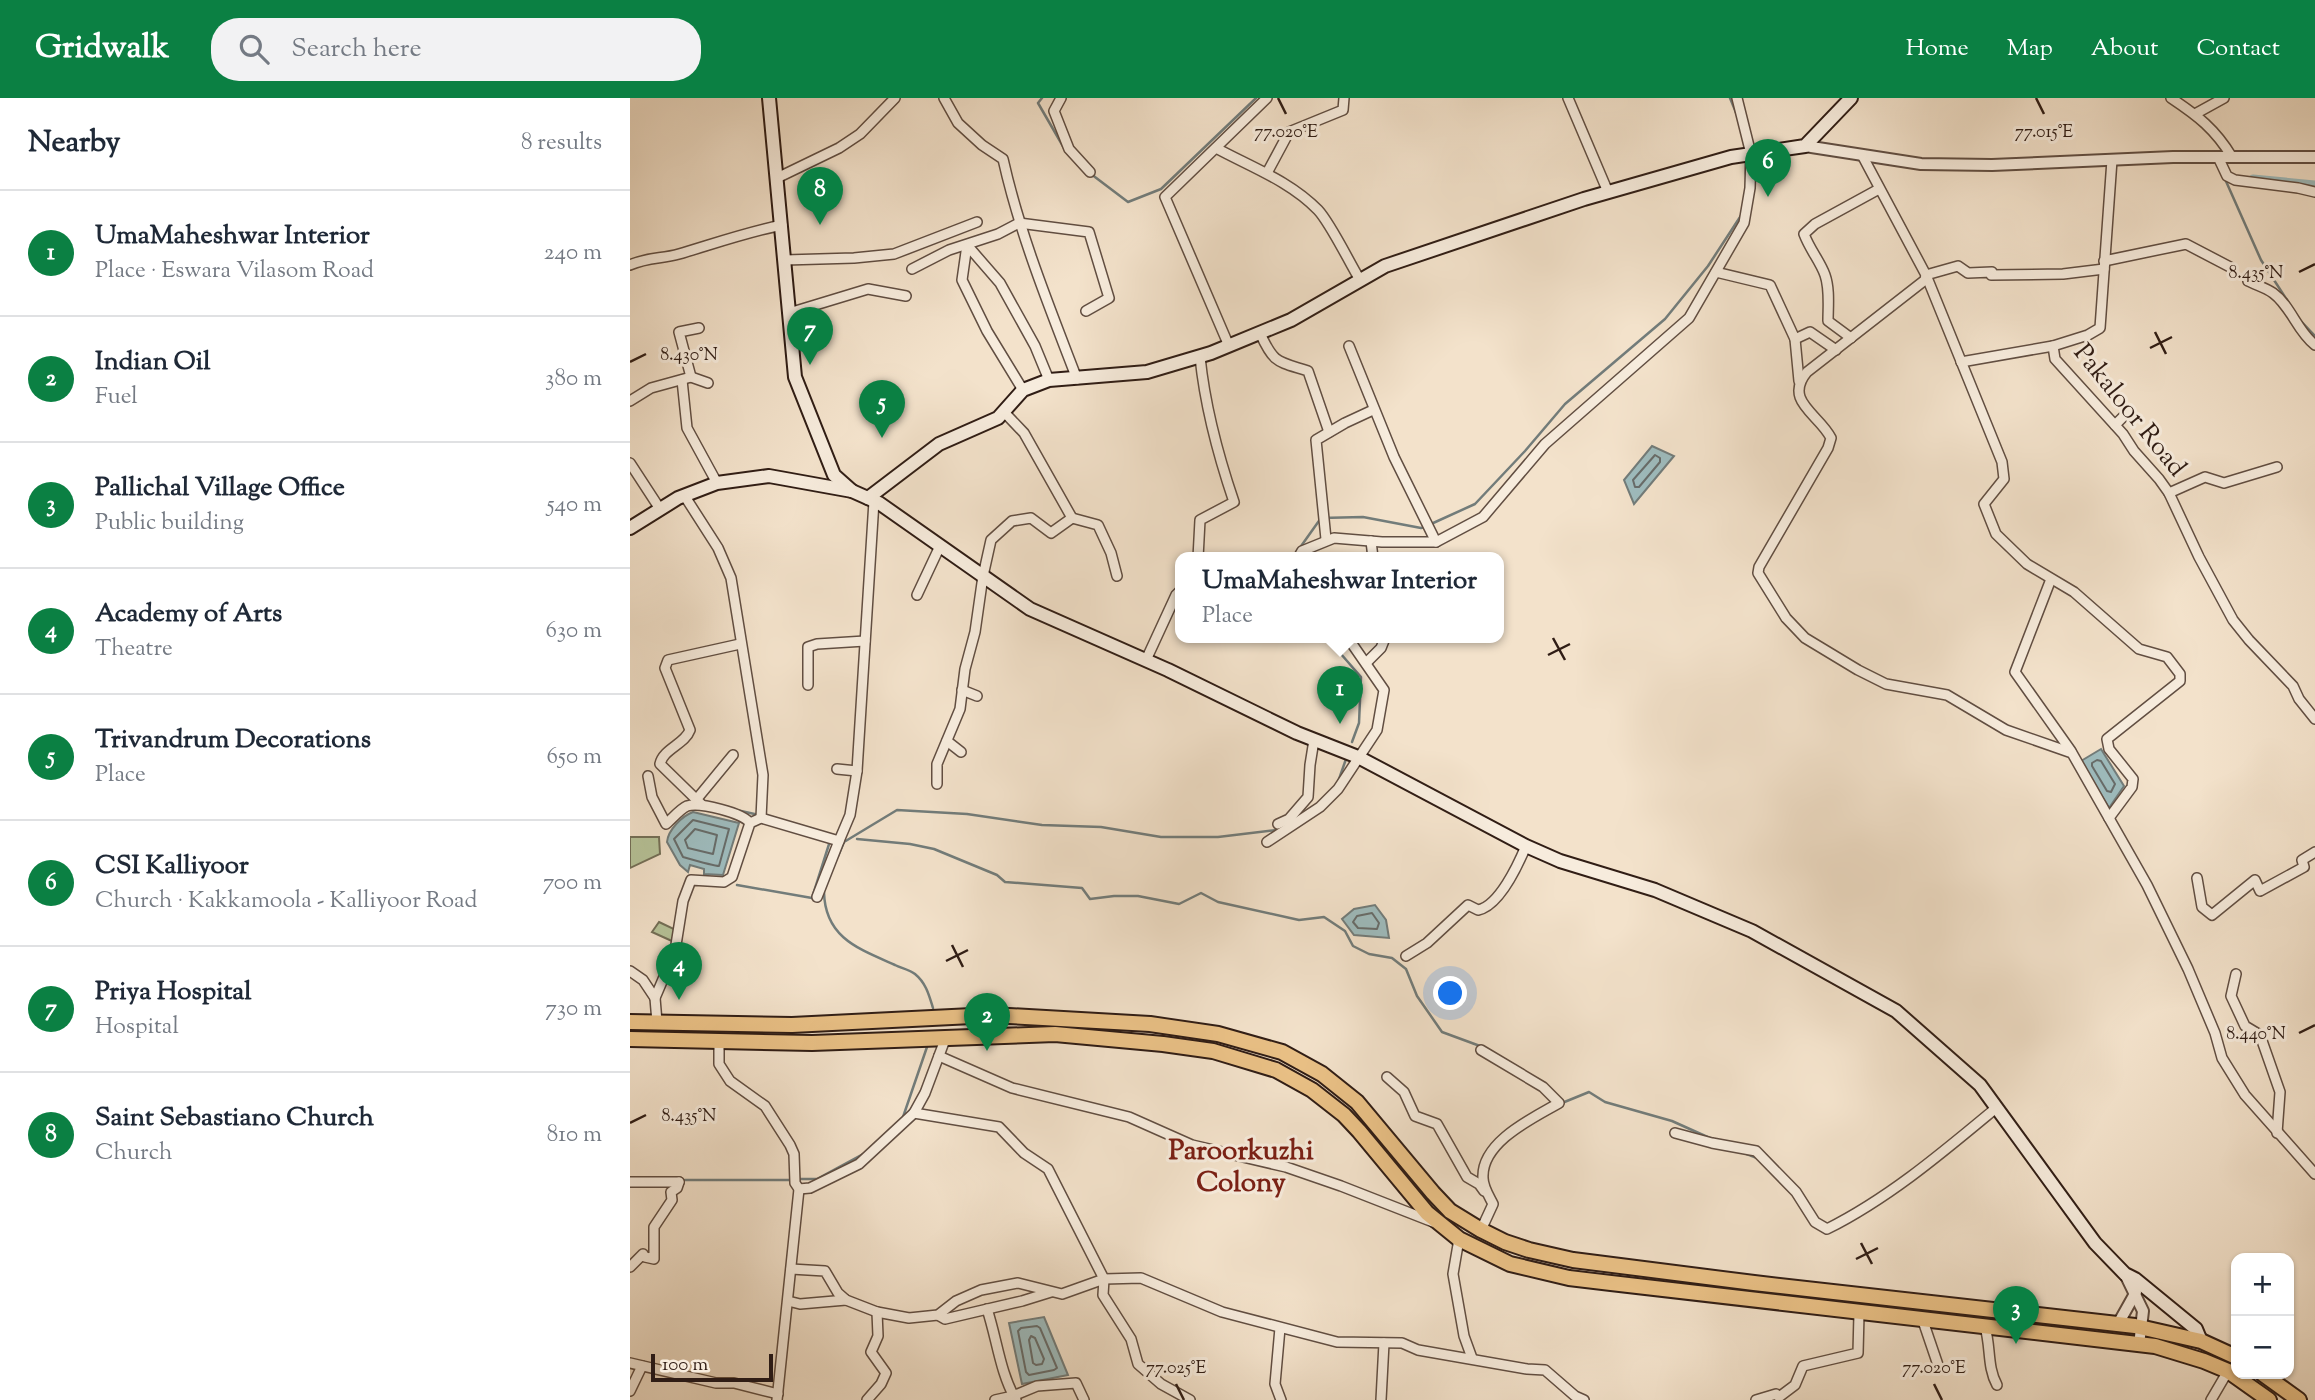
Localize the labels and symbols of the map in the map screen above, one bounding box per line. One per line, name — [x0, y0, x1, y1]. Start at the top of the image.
text: 77.020°E — [1254, 120, 1318, 146]
text: 77.015°E — [2015, 120, 2073, 146]
pin: 6 — [1745, 139, 1791, 197]
pin: 8 — [797, 167, 843, 225]
text: 8.435°N — [2229, 261, 2283, 287]
pin: 7 — [787, 307, 833, 365]
street label: Pakaloor Road — [2064, 337, 2194, 486]
text: 8.430°N — [660, 343, 718, 369]
pin: 5 — [859, 380, 905, 438]
pin: 1 — [1317, 666, 1363, 724]
pin: 4 — [656, 942, 702, 1000]
your location — [1433, 976, 1467, 1010]
pin: 2 — [964, 993, 1010, 1051]
text: 8.440°N — [2226, 1022, 2286, 1048]
text: 8.435°N — [662, 1104, 716, 1130]
district label: Paroorkuzhi Colony — [1168, 1132, 1314, 1204]
pin: 3 — [1993, 1286, 2039, 1344]
scale bar — [651, 1351, 774, 1383]
text: 77.025°E — [1146, 1356, 1206, 1382]
text: 77.020°E — [1902, 1356, 1966, 1382]

